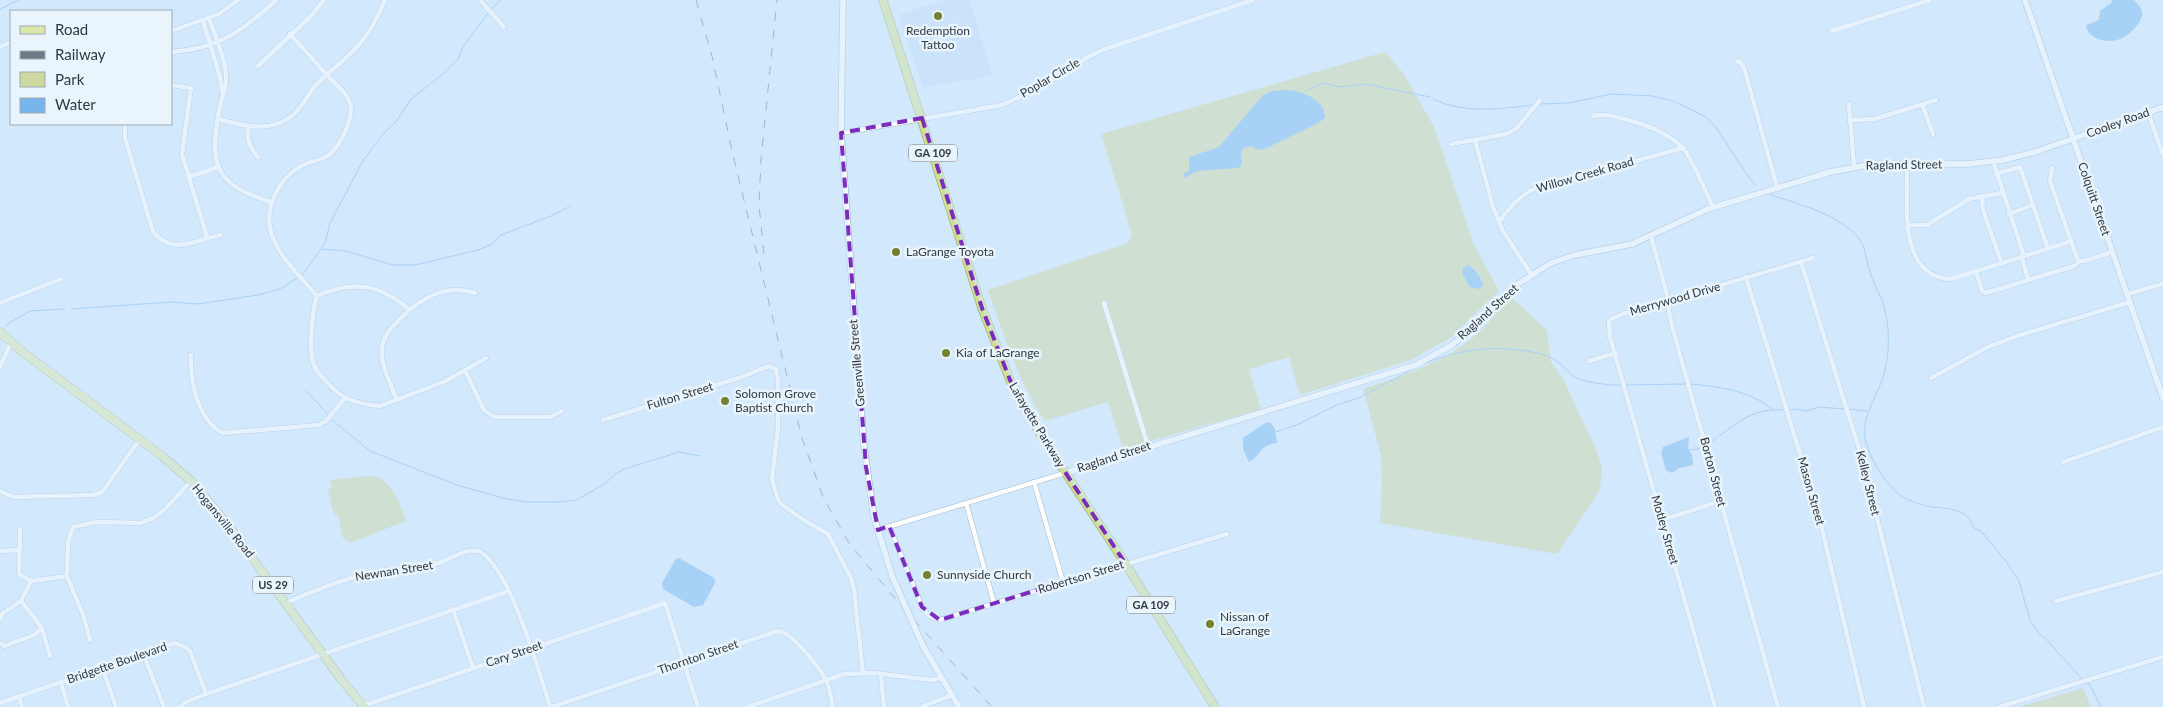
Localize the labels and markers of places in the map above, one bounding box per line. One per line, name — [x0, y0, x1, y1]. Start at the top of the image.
marker: Redemption Tattoo — [932, 10, 944, 22]
place label: Redemption Tattoo — [906, 23, 970, 52]
place label: LaGrange Toyota — [906, 244, 994, 259]
marker: LaGrange Toyota — [890, 246, 902, 258]
place label: Kia of LaGrange — [956, 345, 1040, 360]
marker: Kia of LaGrange — [940, 347, 952, 359]
place label: Solomon Grove Baptist Church — [735, 386, 816, 415]
marker: Solomon Grove Baptist Church — [719, 395, 731, 407]
place label: Sunnyside Church — [937, 567, 1032, 582]
marker: Sunnyside Church — [921, 569, 933, 581]
place label: Nissan of LaGrange — [1220, 609, 1270, 638]
marker: Nissan of LaGrange — [1204, 618, 1216, 630]

